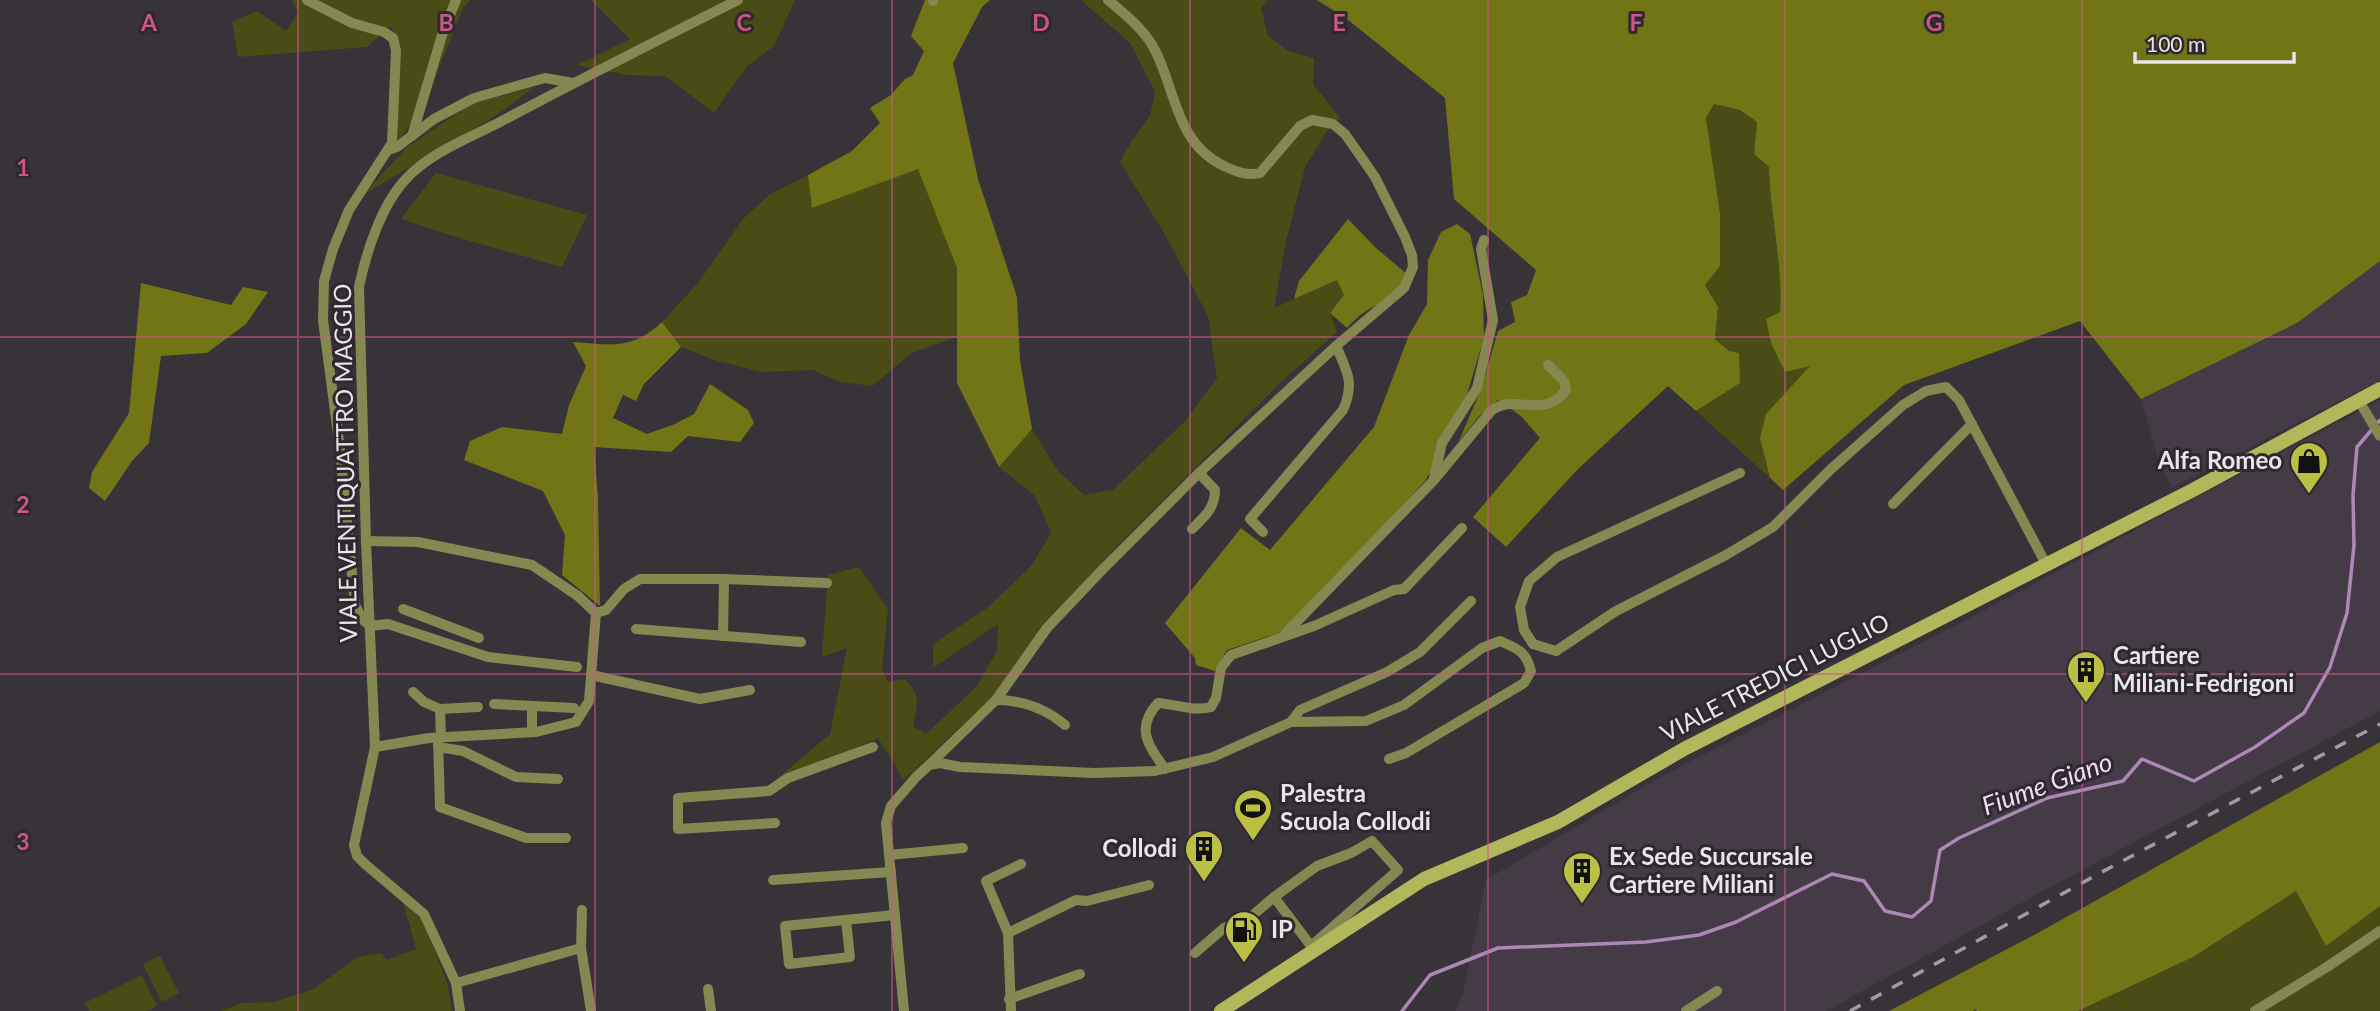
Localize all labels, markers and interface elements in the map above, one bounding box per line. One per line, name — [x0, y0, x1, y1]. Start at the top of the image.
text: A — [140, 8, 158, 36]
text: B — [438, 8, 454, 36]
text: C — [736, 8, 752, 36]
text: D — [1032, 8, 1050, 36]
text: E — [1332, 8, 1346, 36]
text: F — [1629, 8, 1643, 36]
text: G — [1926, 8, 1942, 36]
scale bar — [2135, 21, 2294, 65]
text: 100 m — [2146, 31, 2205, 56]
text: 1 — [16, 153, 30, 181]
street label: VIALE VENTIQUATTRO MAGGIO — [327, 283, 362, 643]
shop icon: Alfa Romeo — [2288, 440, 2330, 495]
place label: Alfa Romeo — [2157, 445, 2282, 474]
text: 2 — [16, 490, 30, 518]
street label: VIALE TREDICI LUGLIO — [1655, 606, 1894, 747]
place label: Cartiere Miliani-Fedrigoni — [2113, 640, 2294, 697]
building icon: Cartiere Miliani-Fedrigoni — [2065, 649, 2107, 704]
water label: Fiume Giano — [1977, 745, 2116, 821]
place label: Palestra Scuola Collodi — [1280, 778, 1431, 835]
sports icon: Palestra Scuola Collodi — [1232, 787, 1274, 842]
text: 3 — [16, 827, 30, 855]
building icon: Collodi — [1183, 828, 1225, 883]
place label: Collodi — [1102, 833, 1177, 862]
place label: Ex Sede Succursale Cartiere Miliani — [1609, 841, 1813, 898]
building icon: Ex Sede Succursale Cartiere Miliani — [1561, 850, 1603, 905]
fuel station icon: IP — [1223, 909, 1265, 964]
place label: IP — [1271, 914, 1293, 943]

